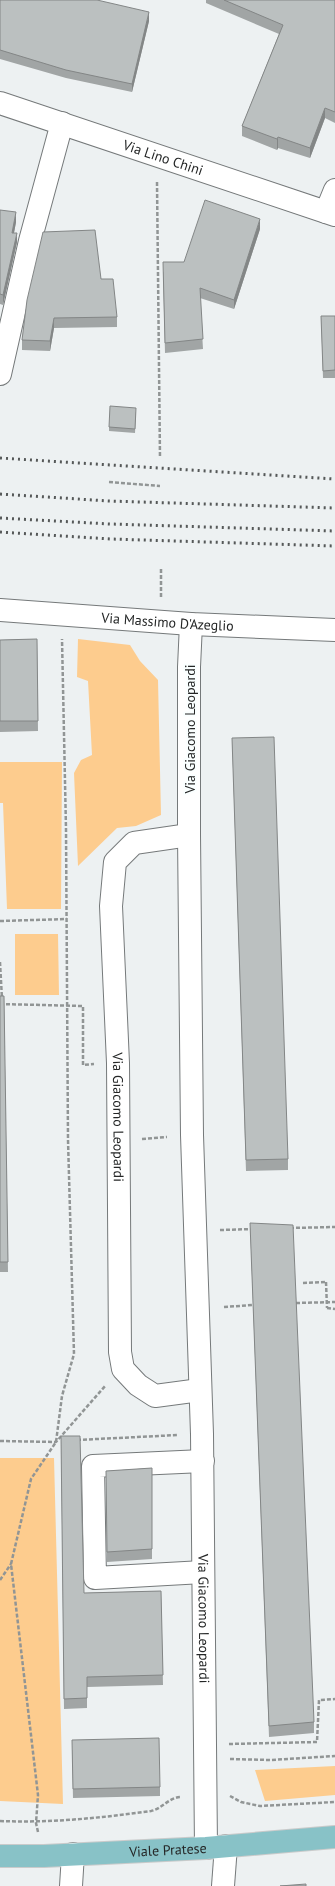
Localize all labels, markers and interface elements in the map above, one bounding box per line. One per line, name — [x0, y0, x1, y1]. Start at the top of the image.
street label: Via Lino Chini — [120, 135, 205, 179]
street label: Via Massimo D'Azeglio — [100, 608, 234, 635]
street label: Via Giacomo Leopardi — [181, 664, 199, 795]
street label: Via Giacomo Leopardi — [108, 1051, 128, 1182]
street label: Via Giacomo Leopardi — [194, 1553, 213, 1684]
street label: Viale Pratese — [128, 1839, 207, 1861]

